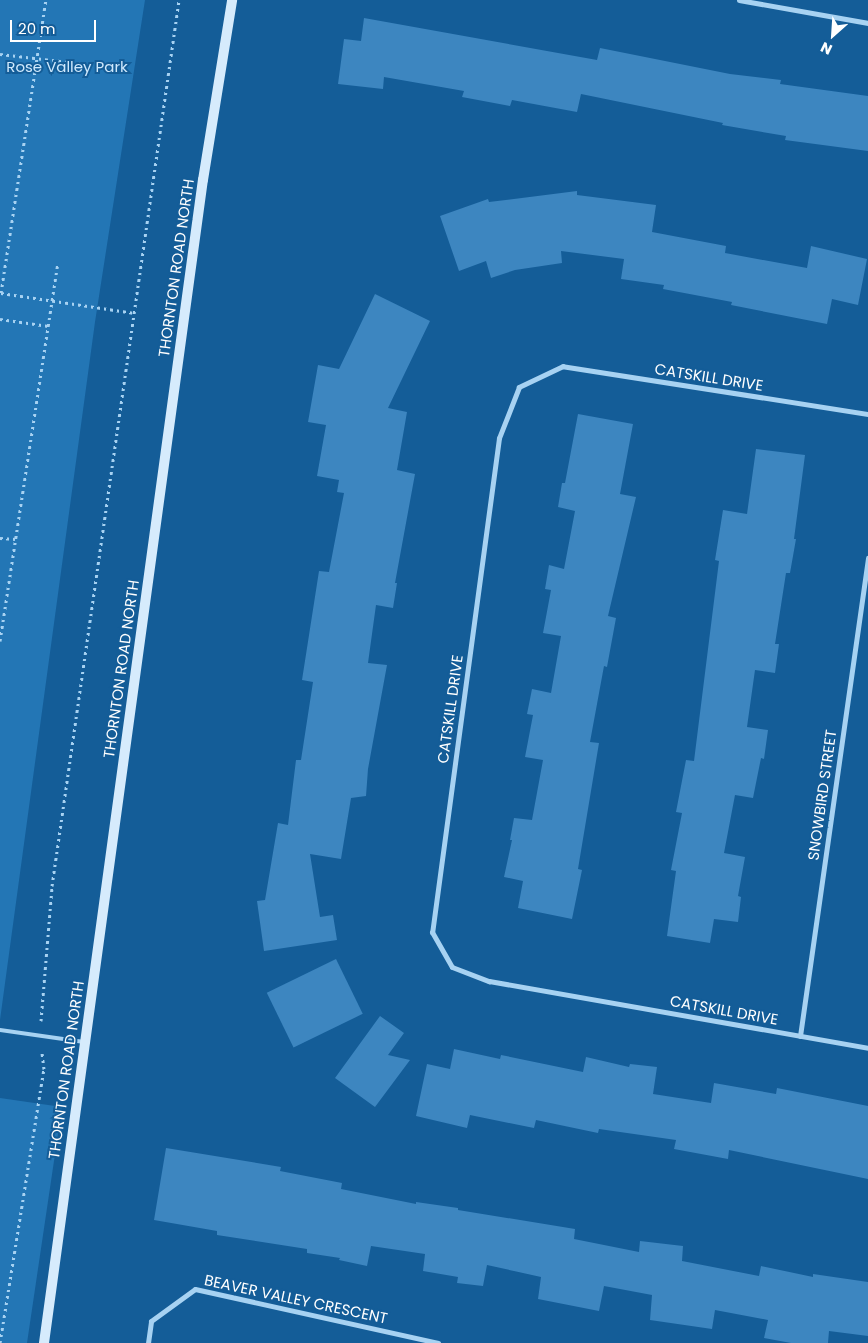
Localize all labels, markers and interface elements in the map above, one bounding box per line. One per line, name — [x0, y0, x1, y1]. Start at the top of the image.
scale bar — [12, 10, 99, 42]
north arrow — [808, 10, 858, 60]
text: 20 m — [18, 18, 56, 39]
text: N — [817, 37, 836, 60]
park label: Rose Valley Park — [6, 58, 128, 76]
street label: THORNTON ROAD NORTH — [155, 178, 197, 358]
street label: CATSKILL DRIVE — [654, 360, 764, 394]
street label: THORNTON ROAD NORTH — [100, 579, 142, 759]
street label: CATSKILL DRIVE — [433, 654, 467, 764]
street label: SNOWBIRD STREET — [804, 728, 840, 862]
street label: THORNTON ROAD NORTH — [45, 980, 87, 1160]
street label: CATSKILL DRIVE — [669, 992, 779, 1028]
street label: BEAVER VALLEY CRESCENT — [203, 1271, 389, 1327]

